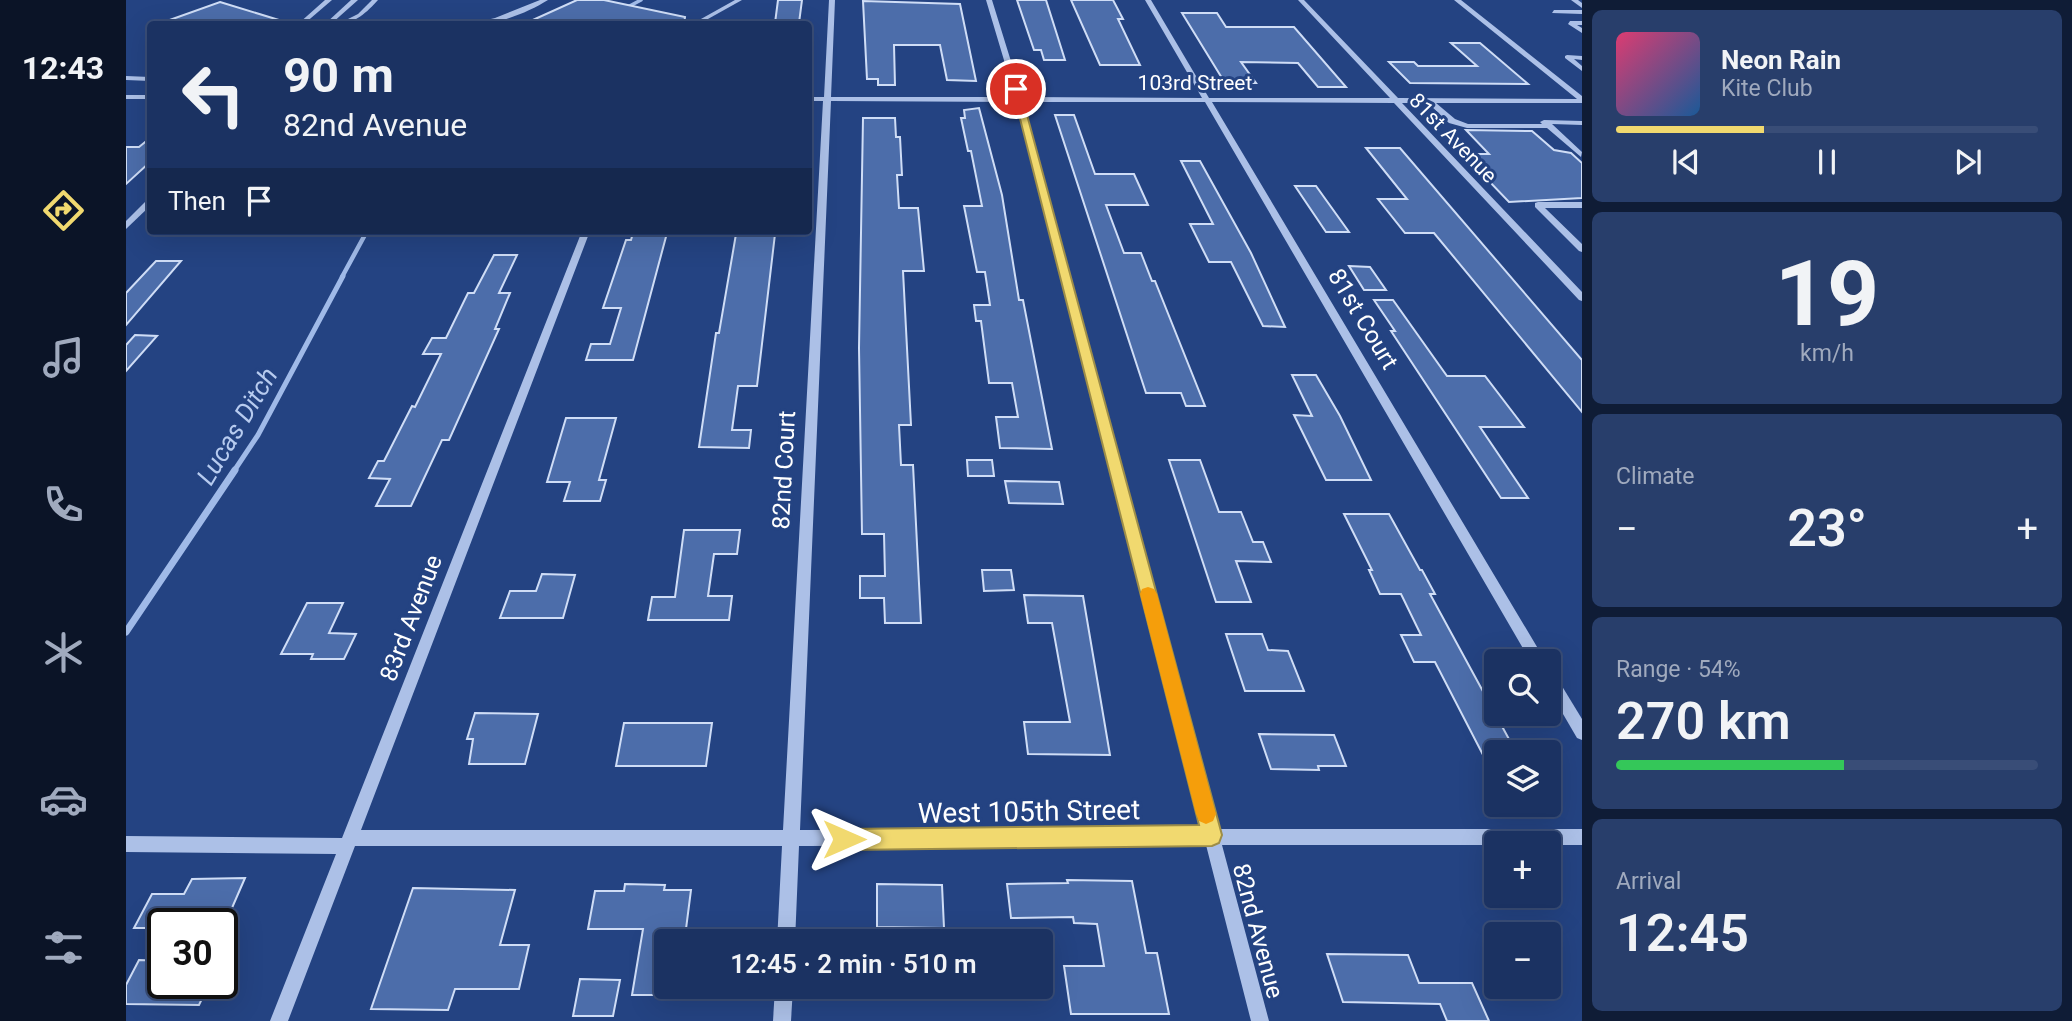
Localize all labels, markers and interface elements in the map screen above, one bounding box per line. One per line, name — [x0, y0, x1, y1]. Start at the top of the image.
text: Neon Rain — [1721, 45, 1841, 75]
text: 90 m — [283, 47, 394, 104]
text: 12:43 — [22, 49, 104, 87]
icon: left — [168, 49, 259, 140]
pin — [986, 59, 1046, 119]
icon: arrive — [997, 70, 1035, 108]
street label: 103rd Street — [1138, 71, 1253, 95]
text: Kite Club — [1721, 75, 1813, 102]
street label: 81st Avenue — [1404, 88, 1502, 188]
text: 82nd Avenue — [283, 106, 467, 144]
icon: previous — [1667, 143, 1705, 181]
icon: pause — [1808, 143, 1846, 181]
icon: next — [1949, 143, 1987, 181]
icon: arrive — [240, 182, 278, 220]
icon: directions — [39, 186, 88, 235]
text: Then — [168, 186, 226, 216]
text: 19 — [1775, 241, 1879, 347]
street label: 81st Court — [1322, 264, 1404, 374]
icon: music — [39, 333, 88, 382]
text: km/h — [1800, 340, 1854, 367]
water label: Lucas Ditch — [190, 362, 284, 490]
street label: 82nd Court — [767, 410, 801, 530]
text: Climate — [1616, 463, 1695, 490]
icon: phone — [39, 480, 88, 529]
text: 23° — [1787, 498, 1867, 559]
text: − — [1616, 507, 1638, 551]
text: + — [2016, 507, 2038, 551]
street label: 83rd Avenue — [374, 551, 448, 685]
icon: climate — [39, 628, 88, 677]
map controls — [1484, 649, 1561, 999]
button: search — [1484, 649, 1561, 726]
text: Range · 54% — [1616, 656, 1741, 683]
text: 270 km — [1616, 691, 1791, 752]
button: layers — [1484, 740, 1561, 817]
icon: car — [39, 775, 88, 824]
street label: West 105th Street — [918, 793, 1140, 830]
position arrow — [807, 802, 881, 876]
button: + — [1484, 831, 1561, 908]
street label: 82nd Avenue — [1227, 861, 1289, 1001]
text: Arrival — [1616, 868, 1681, 895]
text: 12:45 — [1616, 903, 1749, 964]
speed limit sign: 30 — [147, 908, 238, 999]
button: − — [1484, 922, 1561, 999]
icon: filters — [39, 923, 88, 972]
text: 12:45 · 2 min · 510 m — [730, 949, 977, 979]

